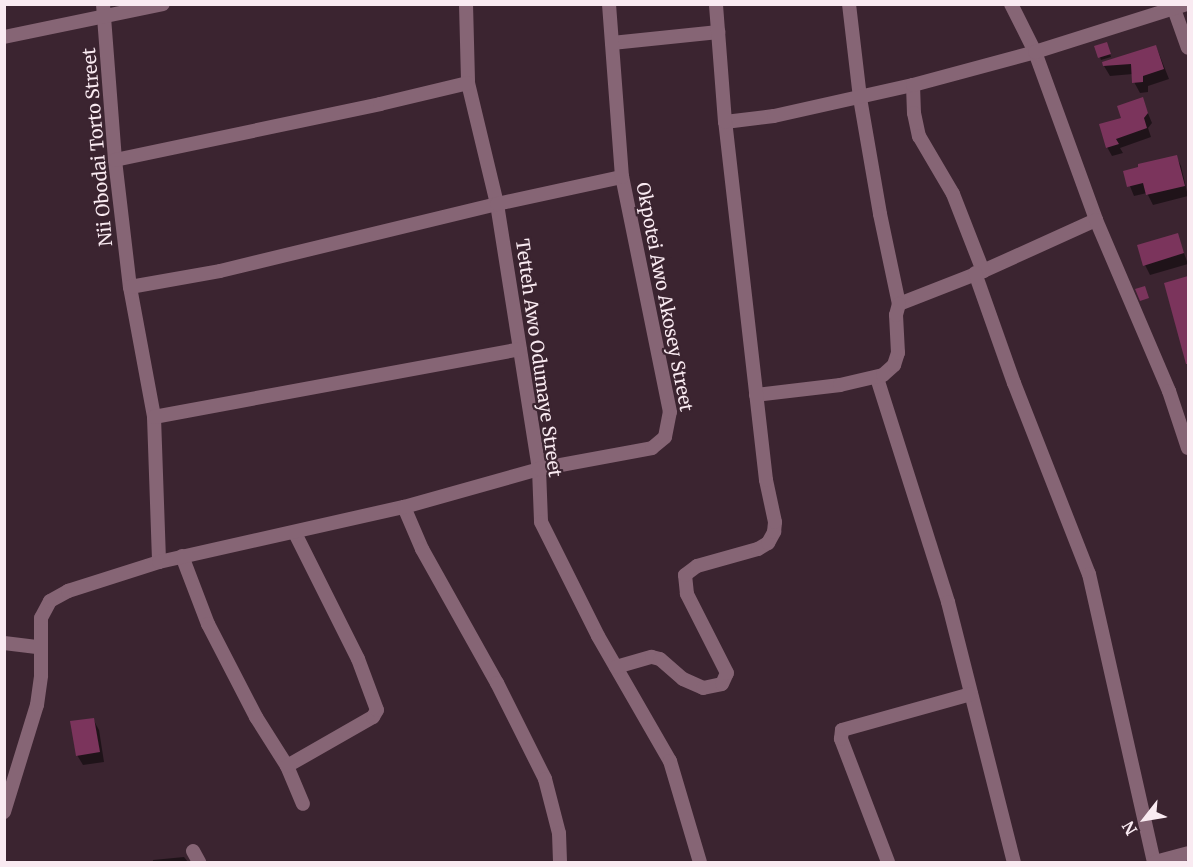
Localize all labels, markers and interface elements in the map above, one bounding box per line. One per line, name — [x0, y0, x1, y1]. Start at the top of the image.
street label: Nii Obodai Torto Street — [79, 47, 117, 247]
street label: Okpotei Awo Akosey Street — [631, 181, 697, 413]
street label: Tetteh Awo Odumaye Street — [511, 238, 565, 478]
north arrow — [1115, 789, 1175, 849]
text: N — [1118, 818, 1141, 839]

